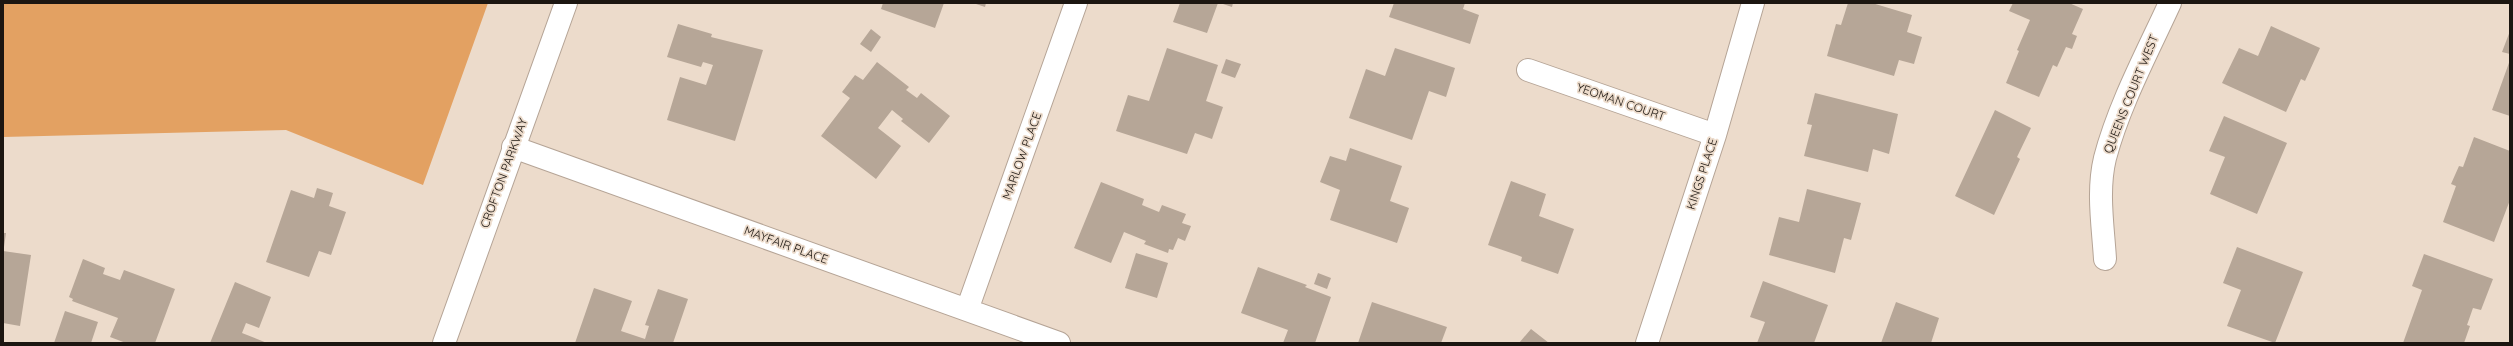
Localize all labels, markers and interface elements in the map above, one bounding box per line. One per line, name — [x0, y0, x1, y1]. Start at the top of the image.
street label: QUEENS COURT WEST — [2100, 32, 2161, 155]
street label: YEOMAN COURT — [1575, 79, 1668, 124]
street label: MARLOW PLACE — [999, 110, 1044, 202]
street label: CROFTON PARKWAY — [477, 116, 531, 230]
street label: KINGS PLACE — [1683, 136, 1720, 211]
street label: MAYFAIR PLACE — [742, 222, 830, 267]

